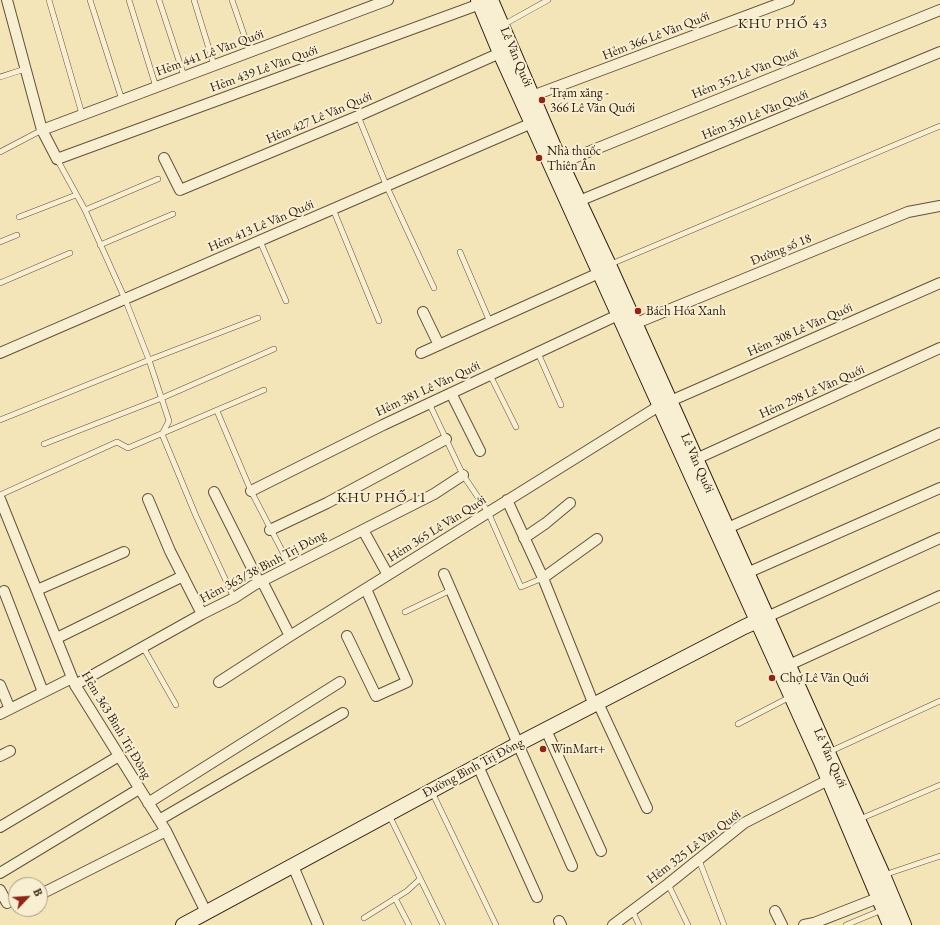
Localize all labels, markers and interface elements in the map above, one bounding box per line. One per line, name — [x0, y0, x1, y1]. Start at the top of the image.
street label: Hẻm 366 Lê Văn Quới — [600, 8, 712, 64]
district label: KHU PHỐ 43 — [738, 16, 828, 32]
street label: Lê Văn Quới — [496, 25, 536, 89]
street label: Hẻm 441 Lê Văn Quới — [154, 26, 266, 80]
street label: Hẻm 439 Lê Văn Quới — [208, 42, 320, 96]
street label: Hẻm 352 Lê Văn Quới — [689, 46, 801, 102]
place label: Trạm xăng - 366 Lê Văn Quới — [550, 85, 635, 116]
street label: Hẻm 350 Lê Văn Quới — [699, 87, 811, 143]
street label: Hẻm 427 Lê Văn Quới — [264, 89, 374, 147]
marker: Trạm xăng - 366 Lê Văn Quới — [537, 95, 547, 105]
place label: Nhà thuốc Thiên Ân — [547, 143, 601, 174]
marker: Nhà thuốc Thiên Ân — [534, 153, 544, 163]
street label: Hẻm 413 Lê Văn Quới — [206, 197, 316, 255]
street label: Đường số 18 — [748, 231, 814, 269]
street label: Hẻm 308 Lê Văn Quới — [745, 300, 855, 360]
place label: Bách Hóa Xanh — [646, 303, 726, 319]
marker: Bách Hóa Xanh — [633, 306, 643, 316]
street label: Hẻm 381 Lê Văn Quới — [373, 358, 483, 420]
street label: Hẻm 298 Lê Văn Quới — [757, 362, 867, 422]
street label: Lê Văn Quới — [677, 431, 717, 495]
district label: KHU PHỐ 11 — [337, 490, 427, 506]
street label: Hẻm 365 Lê Văn Quới — [385, 492, 489, 566]
street label: Hẻm 363/38 Bình Trị Đông — [197, 527, 329, 607]
street label: Hẻm 363 Bình Trị Đông — [78, 668, 154, 782]
place label: Chợ Lê Văn Quới — [780, 670, 869, 686]
marker: Chợ Lê Văn Quới — [767, 673, 777, 683]
street label: Lê Văn Quới — [810, 726, 850, 790]
street label: Đường Bình Trị Đông — [420, 735, 526, 801]
place label: WinMart+ — [551, 741, 605, 757]
marker: WinMart+ — [538, 744, 548, 754]
street label: Hẻm 325 Lê Văn Quới — [644, 807, 744, 887]
north arrow — [8, 877, 48, 917]
text: B — [30, 886, 46, 898]

